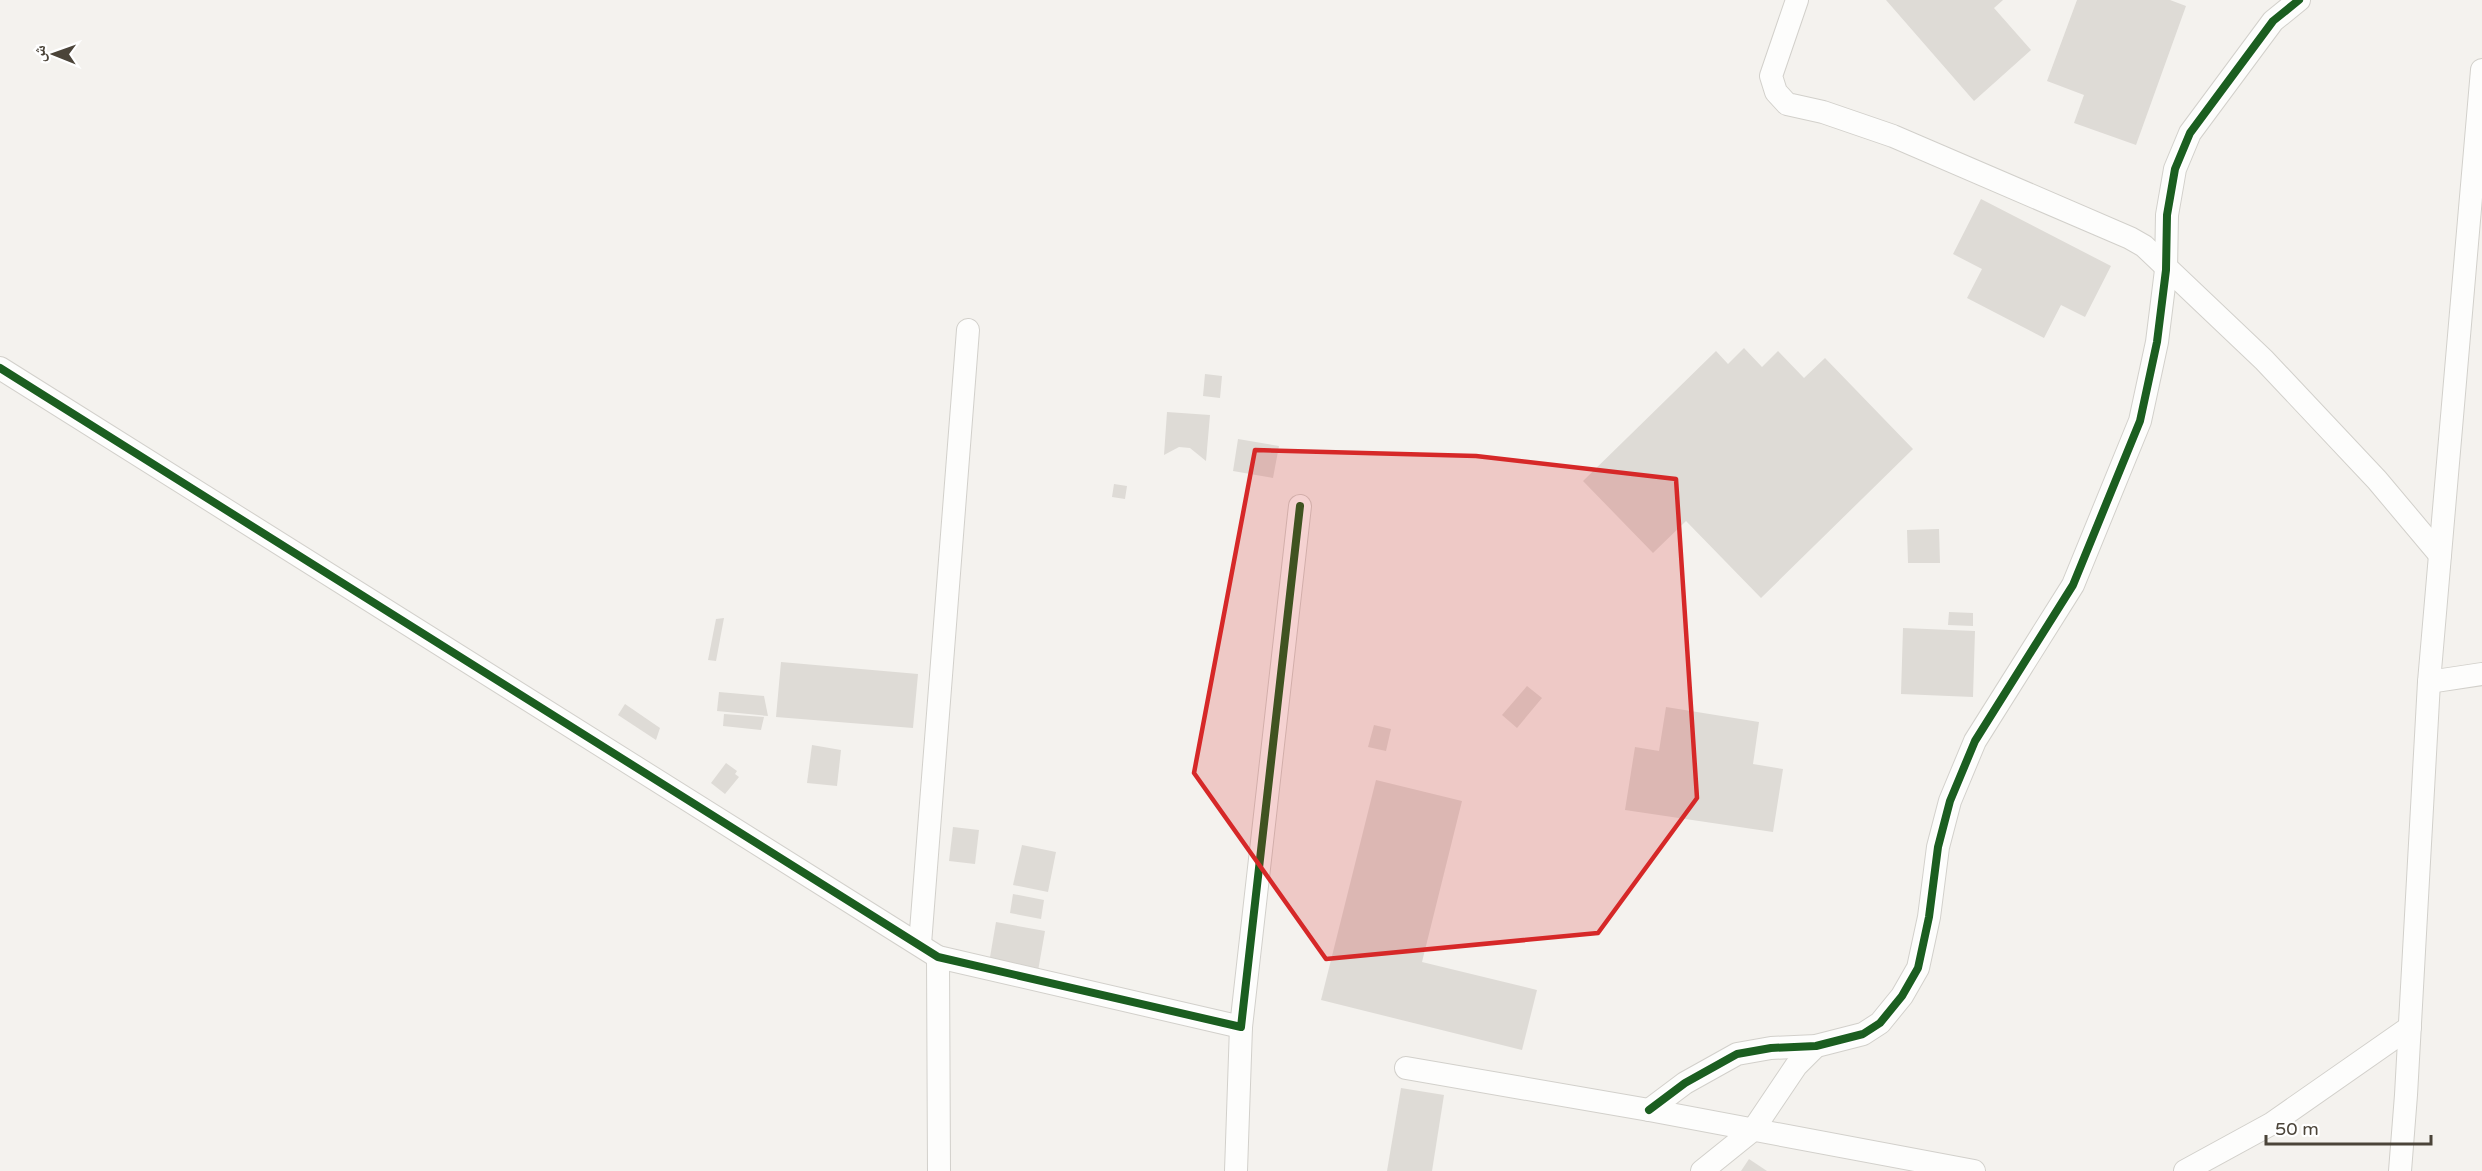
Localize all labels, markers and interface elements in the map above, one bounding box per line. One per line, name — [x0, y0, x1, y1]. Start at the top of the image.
north arrow — [24, 24, 84, 84]
text: ش — [30, 45, 50, 62]
scale bar — [2266, 1108, 2431, 1146]
text: 50 m — [2275, 1118, 2319, 1140]

